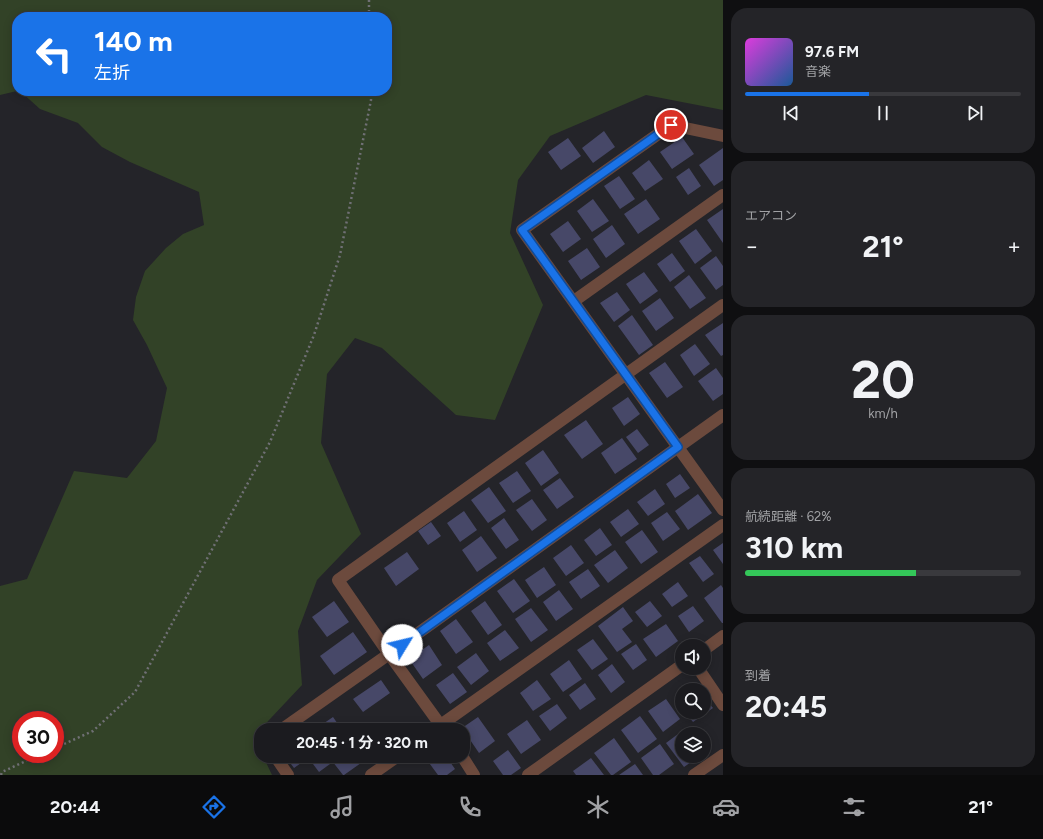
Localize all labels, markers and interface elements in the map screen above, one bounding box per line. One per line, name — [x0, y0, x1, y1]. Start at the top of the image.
text: 140 m — [94, 24, 173, 58]
icon: left — [28, 28, 80, 80]
text: 97.6 FM — [805, 43, 859, 61]
text: 左折 — [94, 62, 130, 84]
text: 音楽 — [805, 64, 831, 79]
icon: previous — [780, 102, 802, 124]
icon: pause — [872, 102, 894, 124]
icon: next — [964, 102, 986, 124]
pin — [654, 108, 688, 142]
icon: arrive — [660, 114, 682, 136]
text: エアコン — [745, 208, 797, 223]
text: 21° — [862, 228, 904, 265]
text: − — [745, 233, 759, 260]
text: + — [1007, 233, 1021, 260]
text: 20 — [851, 349, 915, 411]
text: km/h — [868, 406, 898, 421]
text: 航続距離 · 62% — [745, 509, 832, 524]
text: 310 km — [745, 529, 843, 566]
position arrow — [381, 624, 423, 666]
map controls — [675, 639, 711, 763]
button: sound — [675, 639, 711, 675]
text: 到着 — [745, 668, 771, 683]
button: search — [675, 683, 711, 719]
text: 20:45 — [745, 688, 827, 725]
speed limit sign: 30 — [12, 711, 64, 763]
button: layers — [675, 727, 711, 763]
text: 20:45 · 1 分 · 320 m — [296, 734, 428, 752]
icon: directions — [200, 793, 228, 821]
icon: music — [328, 793, 356, 821]
icon: phone — [456, 793, 484, 821]
icon: climate — [584, 793, 612, 821]
icon: car — [712, 793, 740, 821]
icon: filters — [840, 793, 868, 821]
text: 20:44 — [50, 796, 100, 818]
text: 21° — [968, 796, 993, 818]

